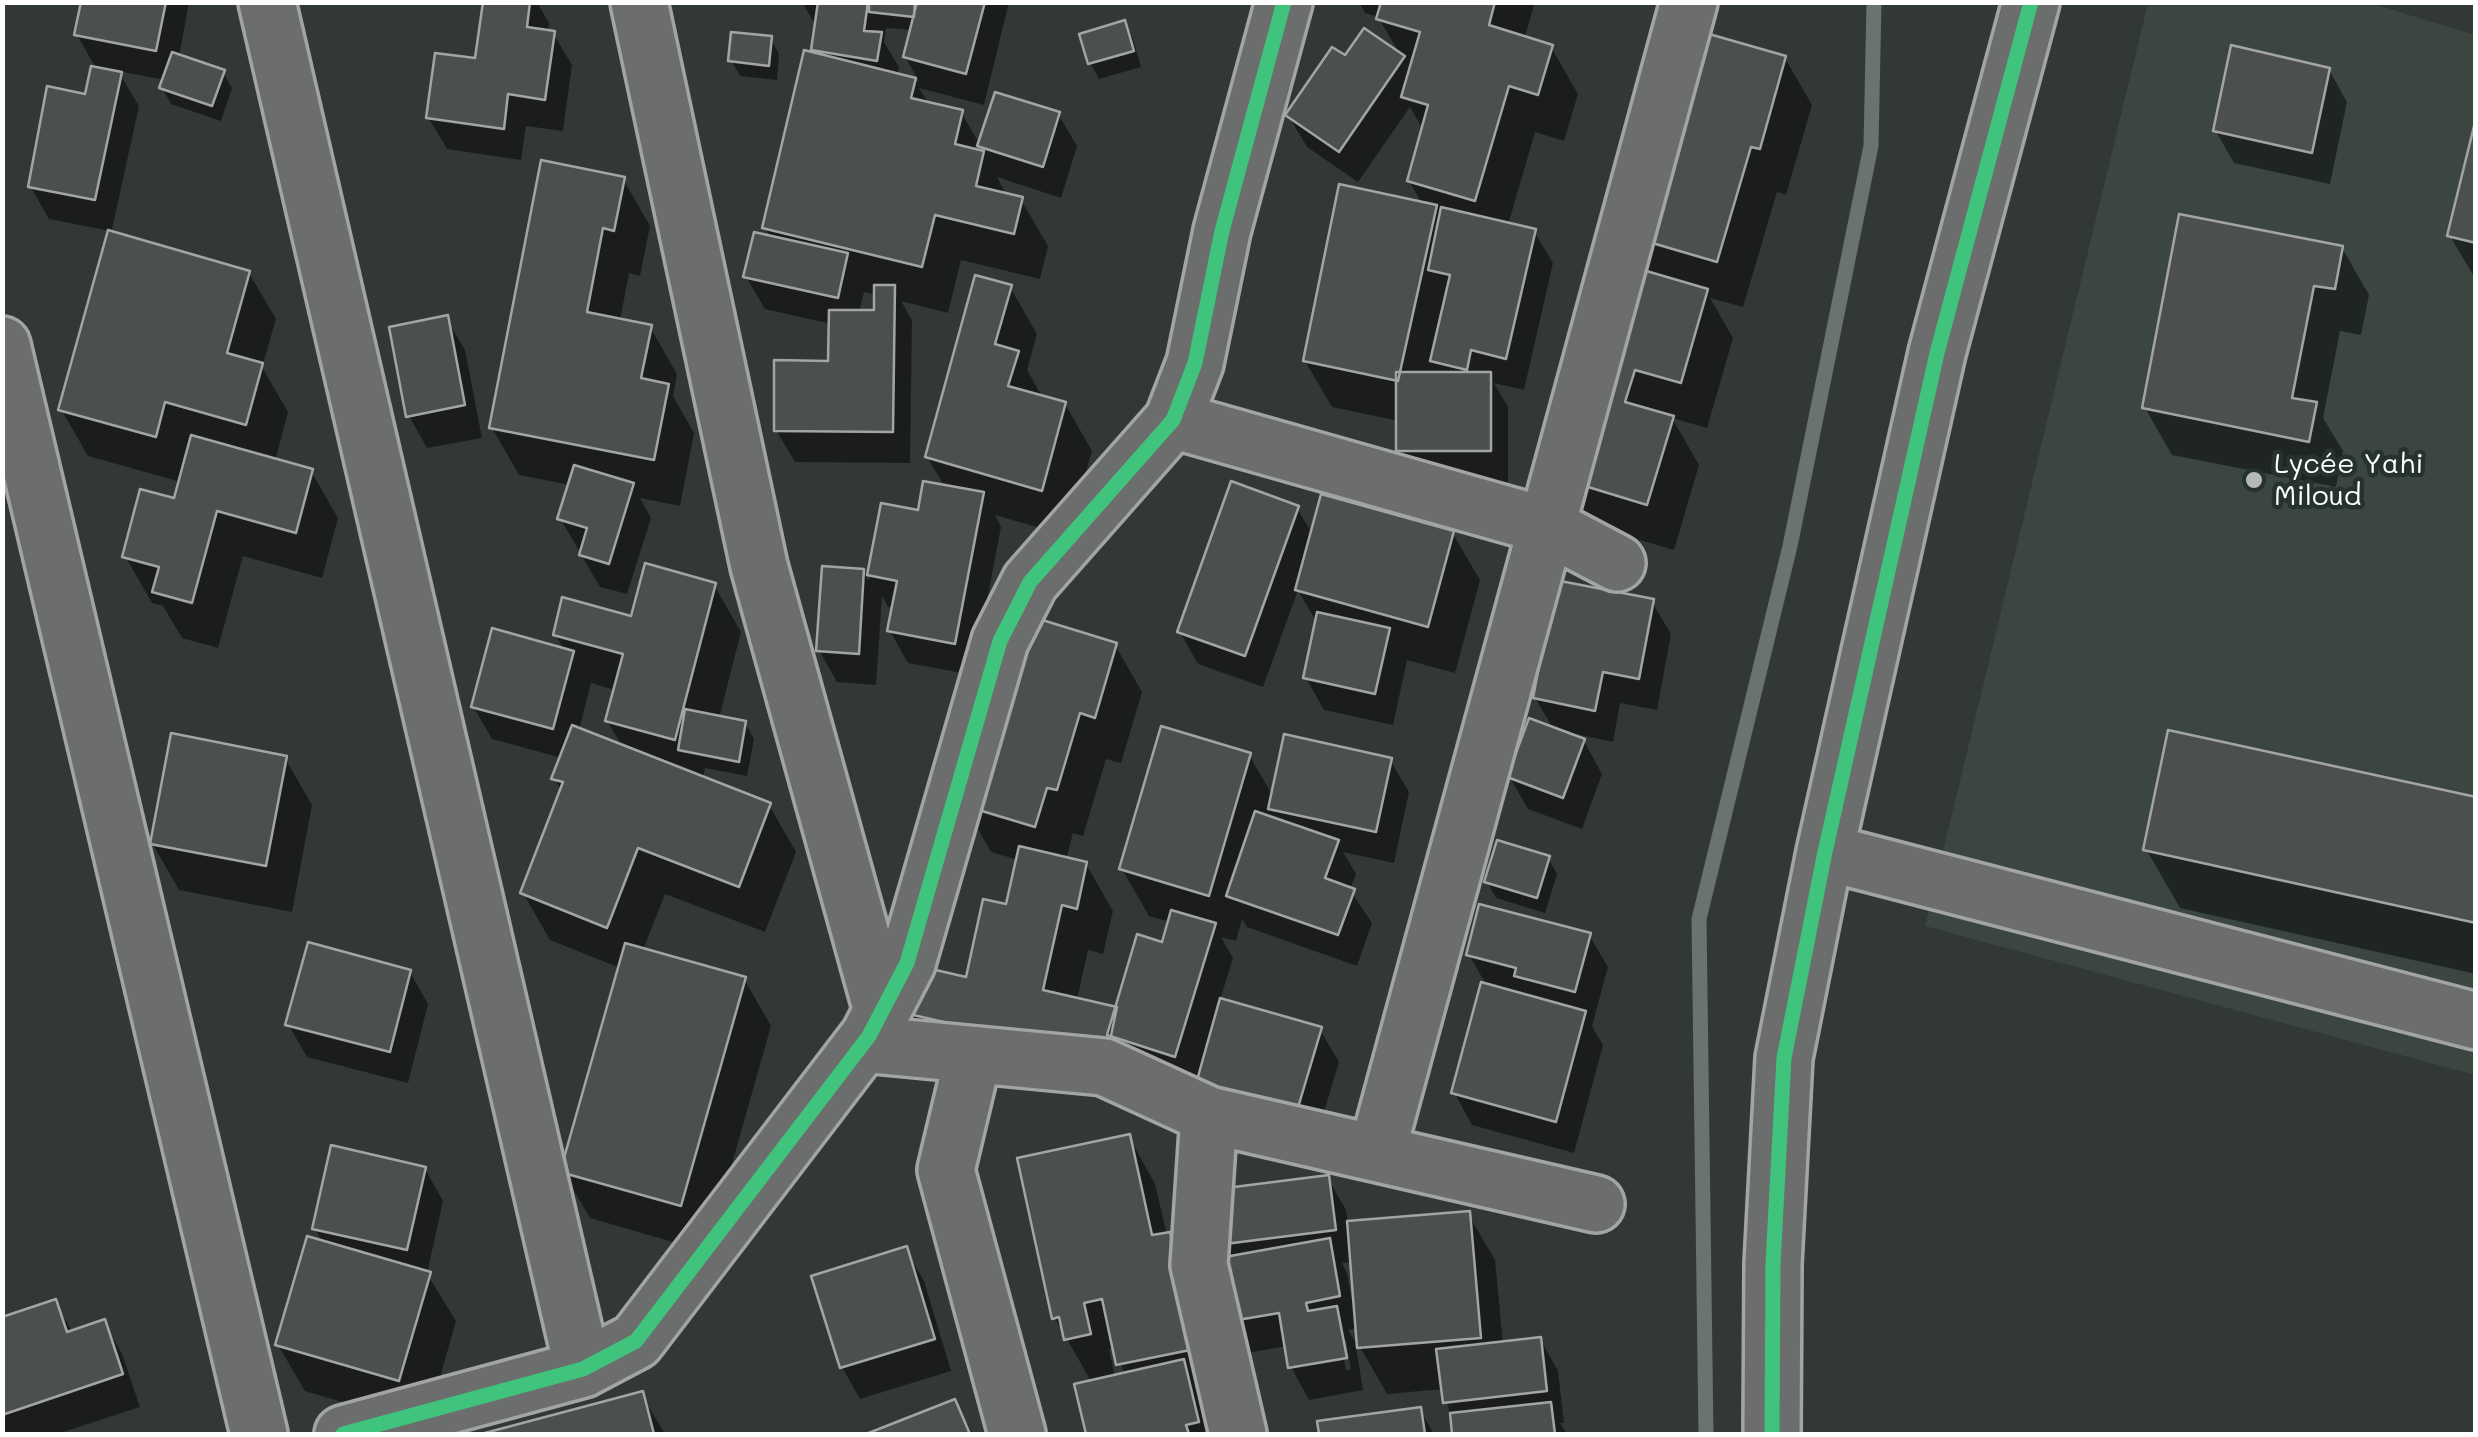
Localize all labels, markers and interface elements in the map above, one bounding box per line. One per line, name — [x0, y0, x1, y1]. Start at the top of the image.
place label: Lycée Yahi Miloud — [2274, 447, 2424, 513]
marker: Lycée Yahi Miloud — [2243, 469, 2265, 491]

